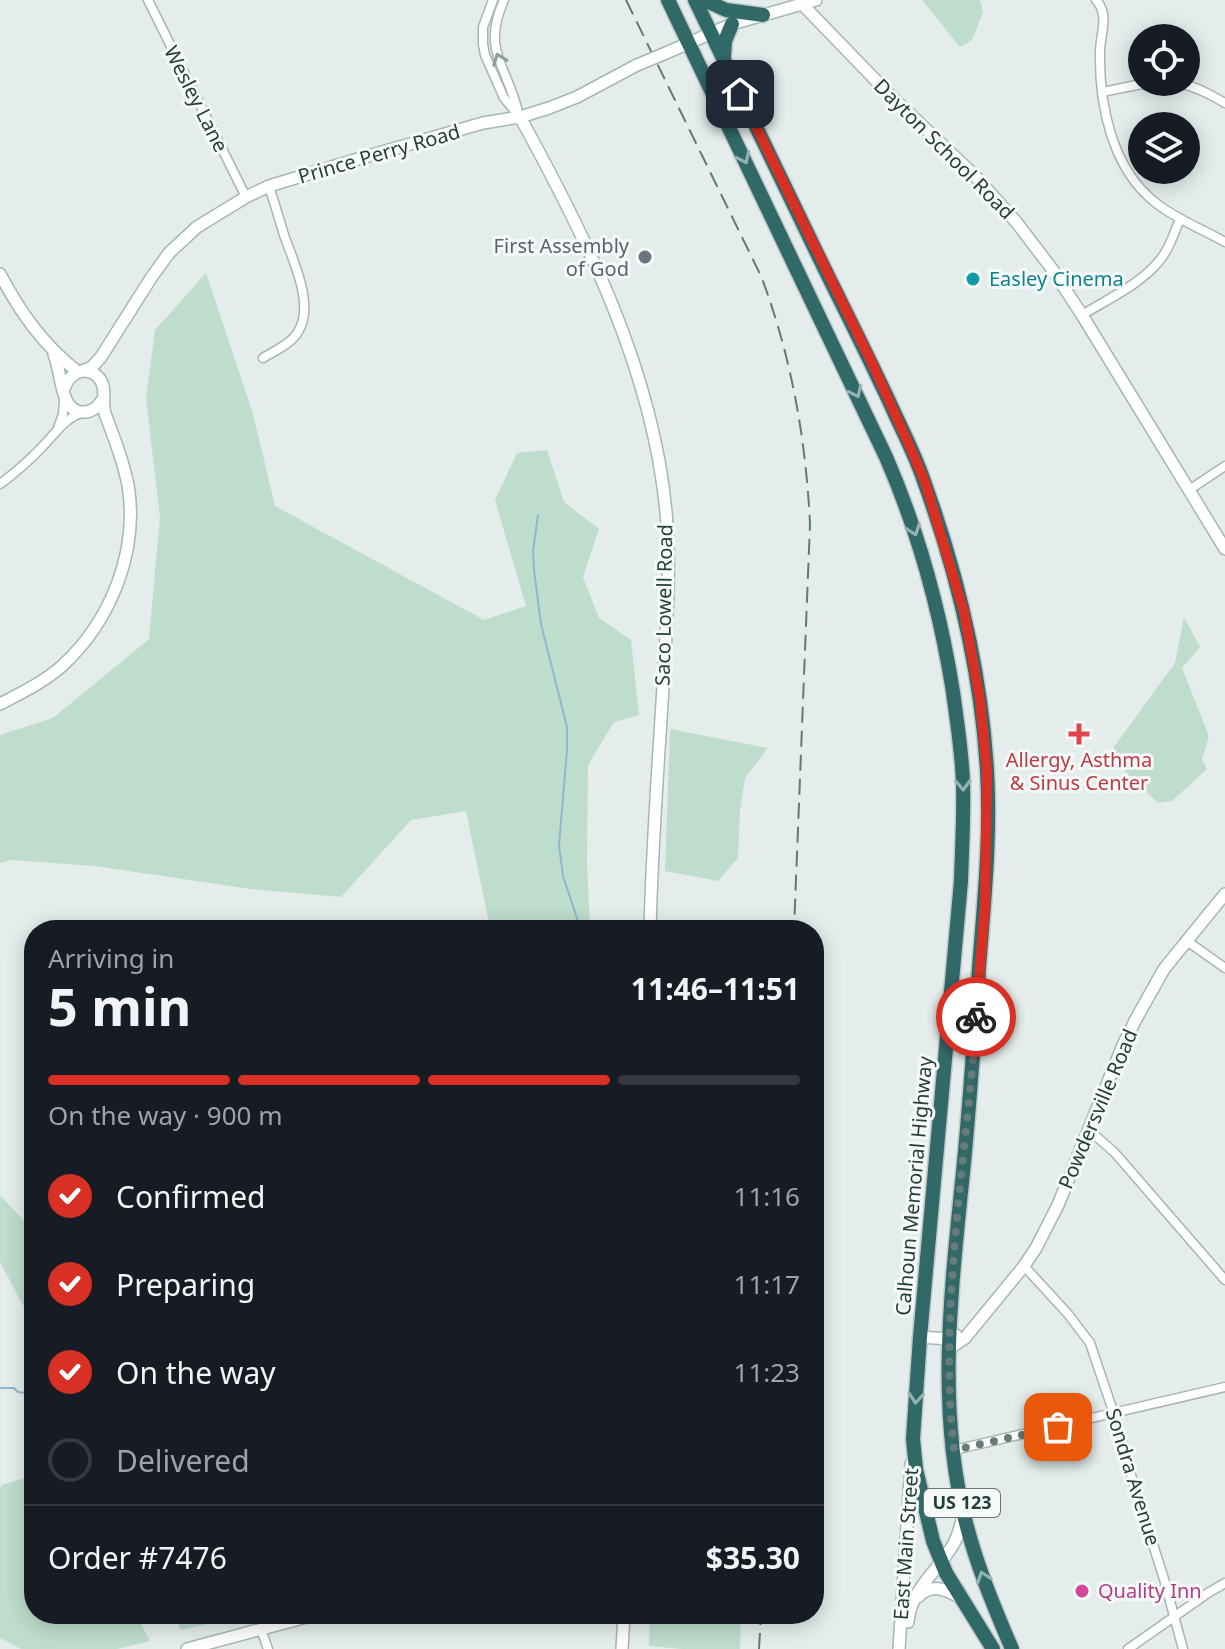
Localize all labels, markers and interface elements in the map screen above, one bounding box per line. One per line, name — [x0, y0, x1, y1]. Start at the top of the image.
map controls — [1128, 24, 1200, 184]
button: locate — [1128, 24, 1200, 96]
street label: Wesley Lane — [158, 41, 235, 157]
one-way arrow — [492, 53, 509, 67]
pin — [706, 60, 774, 128]
icon: home — [718, 72, 762, 116]
street label: Dayton School Road — [868, 72, 1021, 225]
button: layers — [1128, 112, 1200, 184]
street label: Prince Perry Road — [295, 117, 463, 190]
one-way arrow — [734, 150, 750, 164]
place label: First Assembly of God — [494, 232, 630, 282]
marker: First Assembly of God — [636, 248, 654, 266]
place label: Easley Cinema — [989, 265, 1124, 292]
marker: Easley Cinema — [964, 270, 982, 288]
one-way arrow — [846, 384, 862, 399]
one-way arrow — [905, 522, 921, 536]
street label: Saco Lowell Road — [649, 524, 678, 686]
marker: Allergy, Asthma & Sinus Center — [1068, 723, 1090, 745]
place label: Allergy, Asthma & Sinus Center — [1006, 746, 1152, 796]
one-way arrow — [954, 778, 971, 791]
text: Arriving in — [48, 940, 174, 976]
text: 11:46–11:51 — [631, 968, 800, 1009]
text: 5 min — [48, 970, 191, 1041]
courier — [936, 977, 1016, 1057]
icon: bike — [954, 995, 998, 1039]
street label: Powdersville Road — [1052, 1025, 1143, 1193]
street label: Calhoun Memorial Highway — [889, 1054, 938, 1317]
text: On the way · 900 m — [48, 1097, 282, 1133]
icon: check — [48, 1174, 92, 1218]
text: Confirmed — [116, 1176, 266, 1217]
text: 11:16 — [734, 1178, 800, 1214]
icon: check — [48, 1262, 92, 1306]
text: Preparing — [116, 1264, 255, 1305]
text: 11:17 — [734, 1266, 800, 1302]
icon: check — [48, 1350, 92, 1394]
text: On the way — [116, 1352, 276, 1393]
text: 11:23 — [734, 1354, 800, 1390]
one-way arrow — [907, 1392, 924, 1405]
pin — [1024, 1393, 1092, 1461]
icon: bag — [1036, 1405, 1080, 1449]
street label: Sondra Avenue — [1100, 1405, 1167, 1549]
text: Delivered — [116, 1440, 250, 1481]
street label: East Main Street — [887, 1467, 924, 1621]
road number: US 123 — [924, 1489, 1000, 1517]
text: Order #7476 — [48, 1537, 227, 1578]
text: $35.30 — [706, 1537, 800, 1578]
one-way arrow — [976, 1570, 993, 1584]
place label: Quality Inn — [1098, 1577, 1202, 1604]
marker: Quality Inn — [1073, 1582, 1091, 1600]

